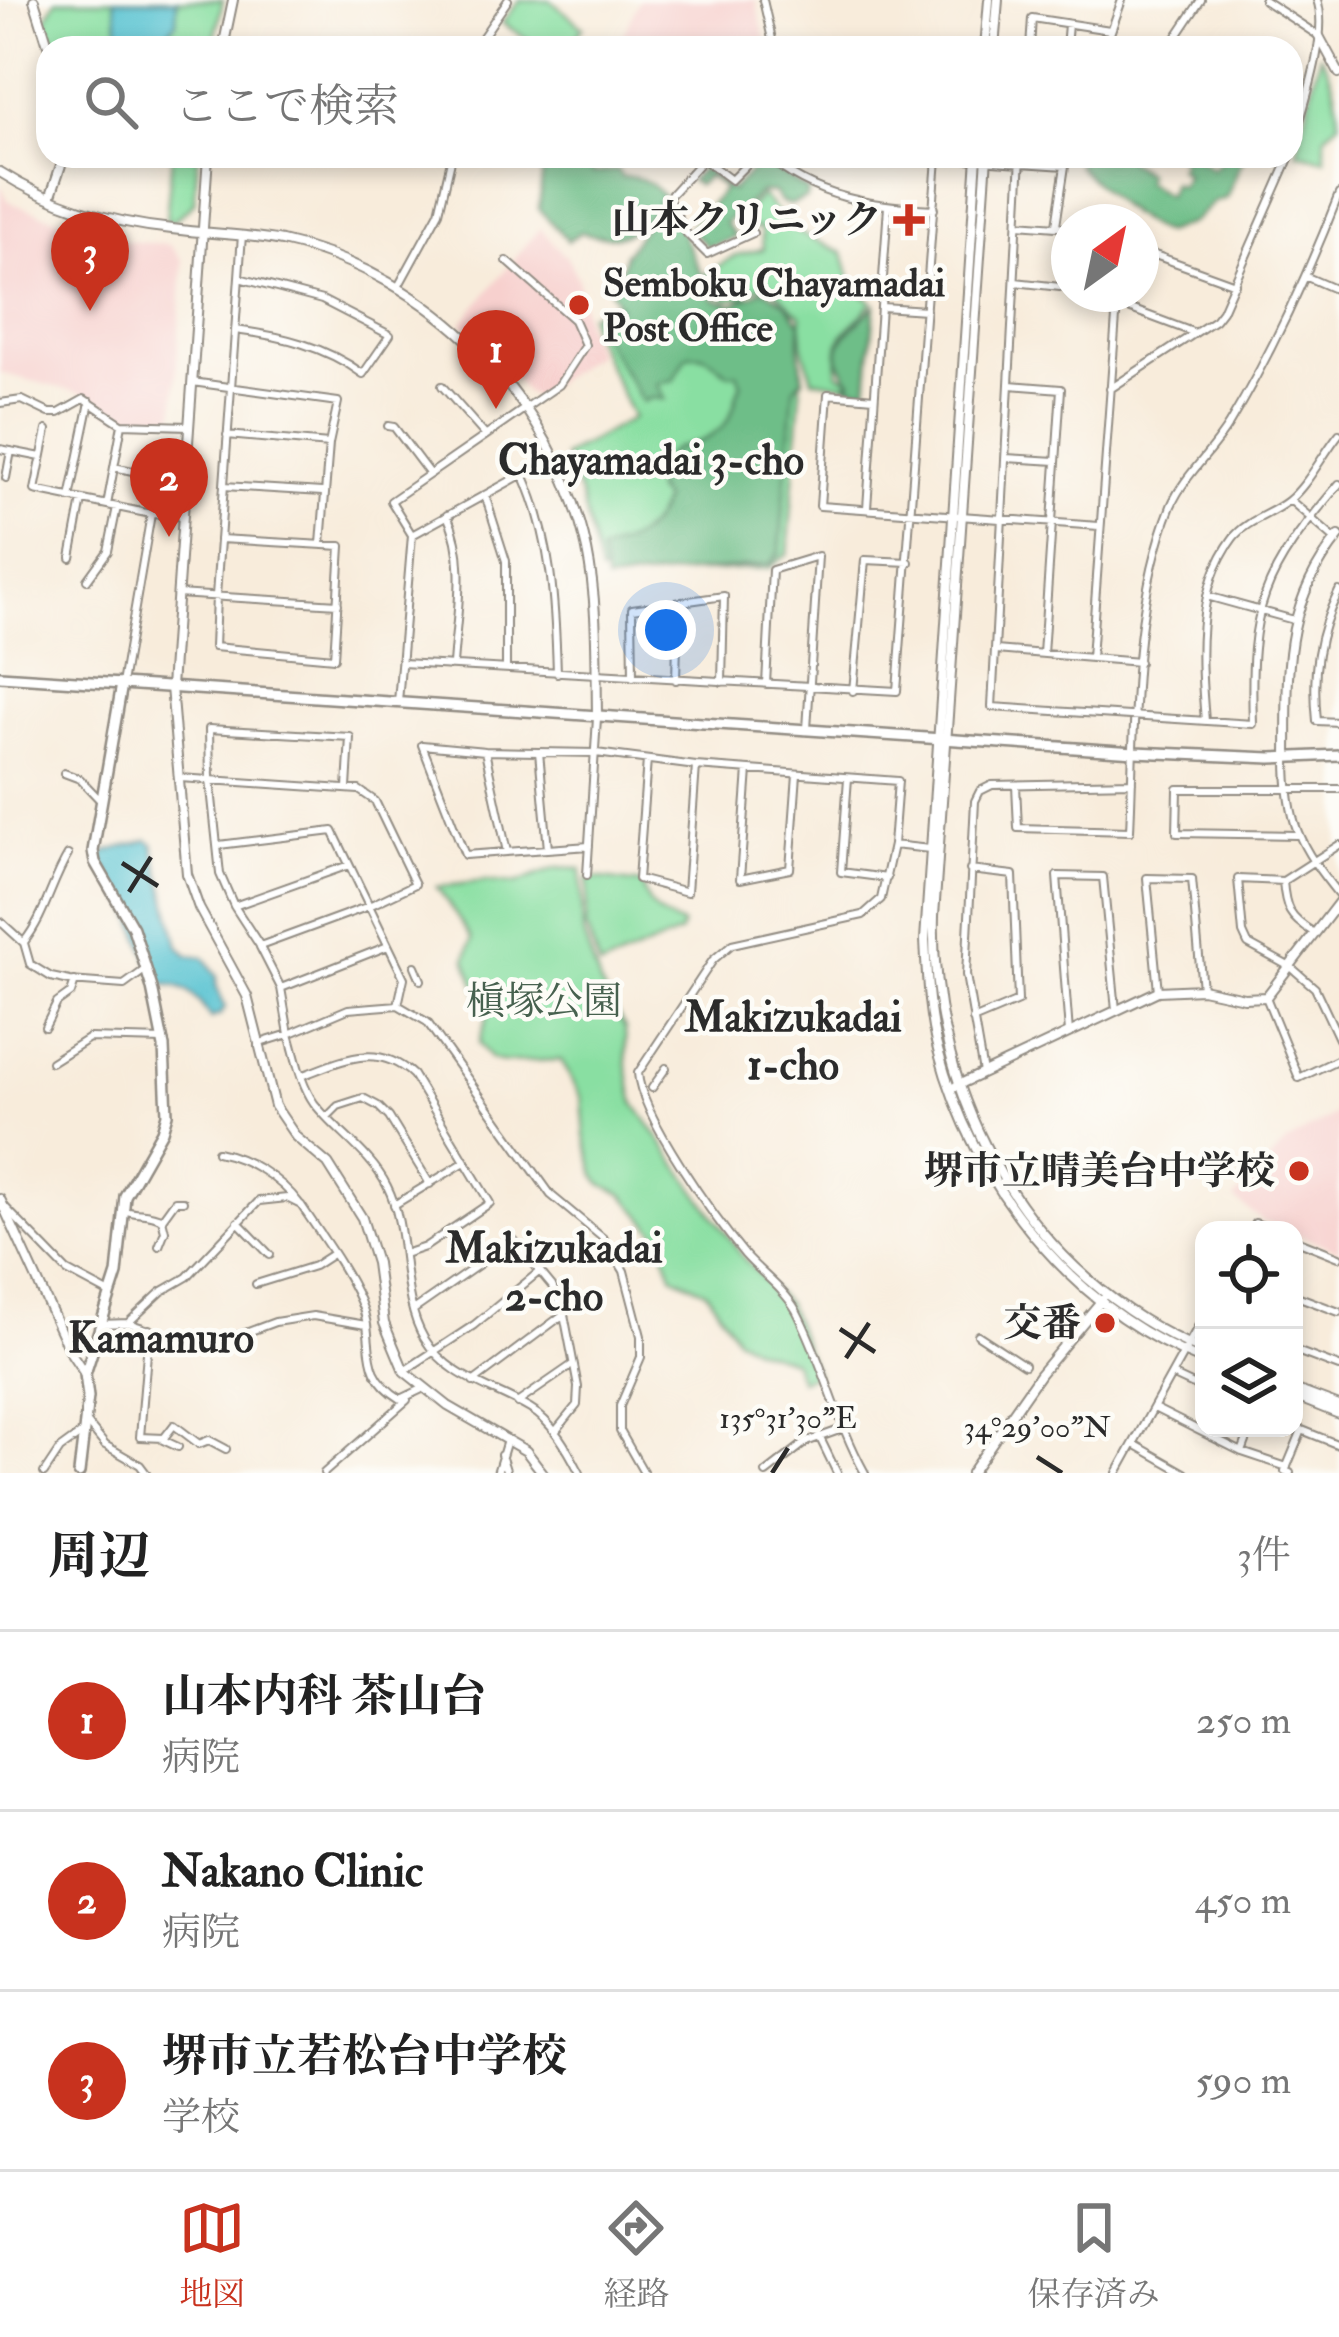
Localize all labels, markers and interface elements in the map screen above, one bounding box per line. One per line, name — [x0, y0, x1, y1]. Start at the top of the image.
search box — [36, 36, 1303, 168]
icon: search — [78, 69, 144, 135]
text: ここで検索 — [174, 79, 399, 135]
place label: 山本クリニック — [611, 196, 882, 245]
marker: 山本クリニック — [893, 204, 925, 236]
north arrow — [1051, 204, 1159, 312]
pin: 3 — [51, 212, 129, 311]
place label: Semboku Chayamadai Post Office — [603, 259, 946, 353]
marker: Semboku Chayamadai Post Office — [566, 292, 592, 318]
pin: 1 — [457, 310, 535, 409]
district label: Chayamadai 3-cho — [498, 435, 804, 488]
pin: 2 — [130, 438, 208, 537]
your location — [636, 600, 696, 660]
park label: 槇塚公園 — [466, 977, 622, 1026]
district label: Makizukadai 1-cho — [683, 992, 902, 1092]
place label: 堺市立晴美台中学校 — [924, 1147, 1275, 1196]
marker: 堺市立晴美台中学校 — [1286, 1158, 1312, 1184]
map controls — [1195, 1221, 1303, 1437]
button: locate — [1195, 1221, 1303, 1329]
district label: Makizukadai 2-cho — [444, 1223, 663, 1323]
place label: 交番 — [1003, 1299, 1081, 1348]
marker: 交番 — [1092, 1310, 1118, 1336]
district label: Kamamuro — [68, 1313, 254, 1365]
button: layers — [1195, 1329, 1303, 1437]
text: 135°31'30"E — [719, 1400, 857, 1437]
text: 34°29'00"N — [963, 1409, 1111, 1446]
text: 周辺 — [48, 1525, 150, 1589]
text: 3件 — [1237, 1531, 1291, 1580]
text: 山本内科 茶山台 — [162, 1669, 486, 1725]
text: 1 — [80, 1696, 94, 1745]
text: 250 m — [1196, 1696, 1291, 1745]
text: 病院 — [162, 1733, 240, 1782]
text: Nakano Clinic — [162, 1844, 423, 1900]
text: 2 — [77, 1876, 97, 1925]
text: 450 m — [1195, 1876, 1291, 1925]
text: 病院 — [162, 1908, 240, 1957]
text: 堺市立若松台中学校 — [162, 2029, 567, 2085]
text: 3 — [80, 2056, 94, 2105]
text: 590 m — [1195, 2056, 1291, 2105]
text: 学校 — [162, 2093, 240, 2142]
tab: 地図 — [179, 2195, 245, 2315]
tab: 経路 — [603, 2195, 669, 2315]
tab: 保存済み — [1028, 2195, 1160, 2315]

